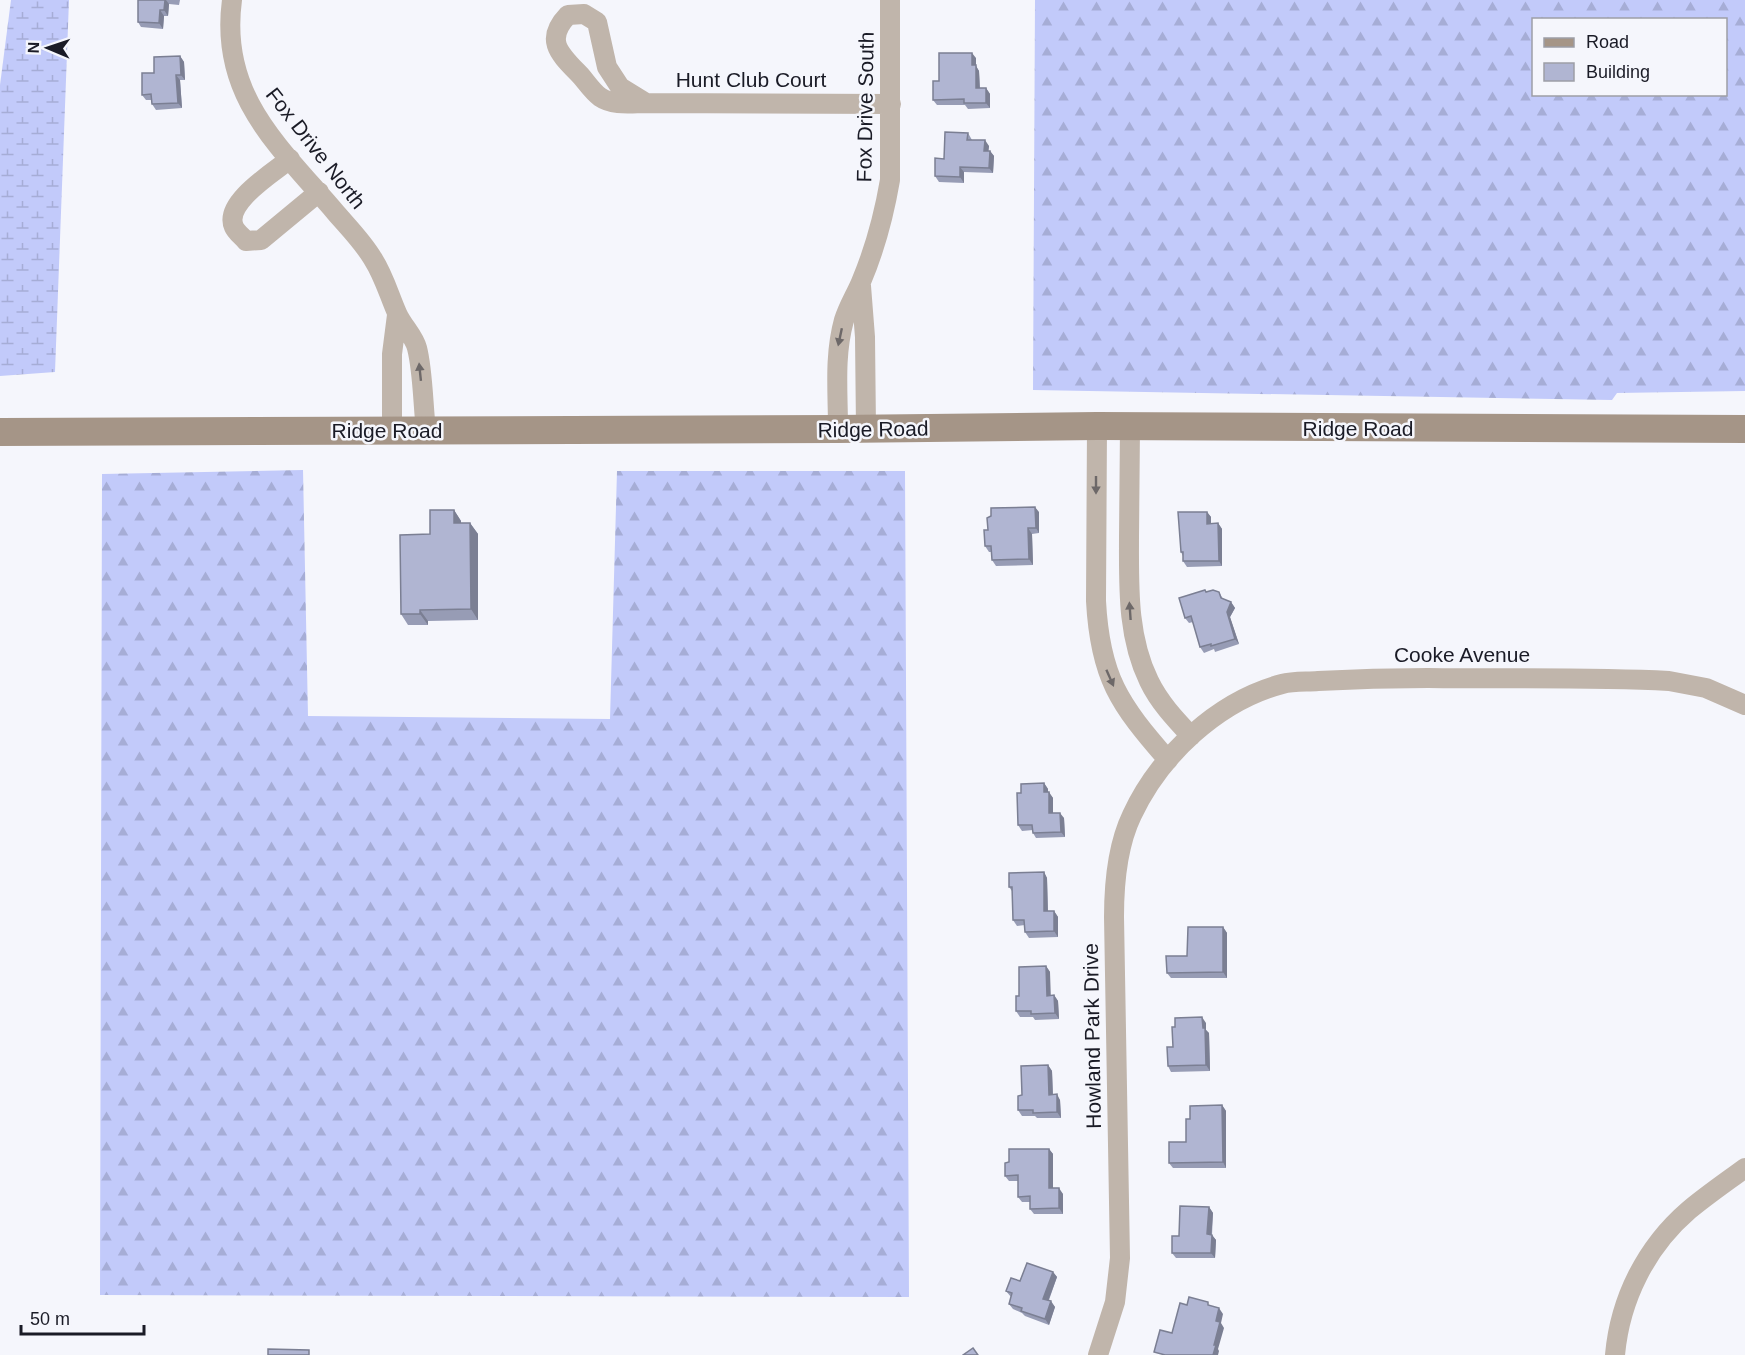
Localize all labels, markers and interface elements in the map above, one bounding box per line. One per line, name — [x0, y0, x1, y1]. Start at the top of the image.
north arrow — [18, 18, 78, 78]
legend — [1532, 18, 1727, 96]
street label: Fox Drive South — [852, 32, 878, 182]
text: Road — [1586, 32, 1629, 52]
text: N — [25, 41, 42, 54]
text: Building — [1586, 62, 1650, 82]
street label: Hunt Club Court — [676, 68, 826, 91]
street label: Fox Drive North — [262, 83, 370, 213]
one-way arrow — [835, 328, 845, 347]
one-way arrow — [415, 362, 425, 381]
street label: Ridge Road — [817, 417, 929, 441]
street label: Ridge Road — [1303, 417, 1413, 440]
street label: Ridge Road — [332, 419, 442, 442]
one-way arrow — [1091, 475, 1101, 494]
one-way arrow — [1126, 601, 1135, 620]
street label: Cooke Avenue — [1394, 643, 1530, 666]
one-way arrow — [1106, 669, 1115, 687]
street label: Howland Park Drive — [1079, 943, 1105, 1129]
scale bar — [21, 1298, 144, 1336]
text: 50 m — [30, 1309, 70, 1329]

